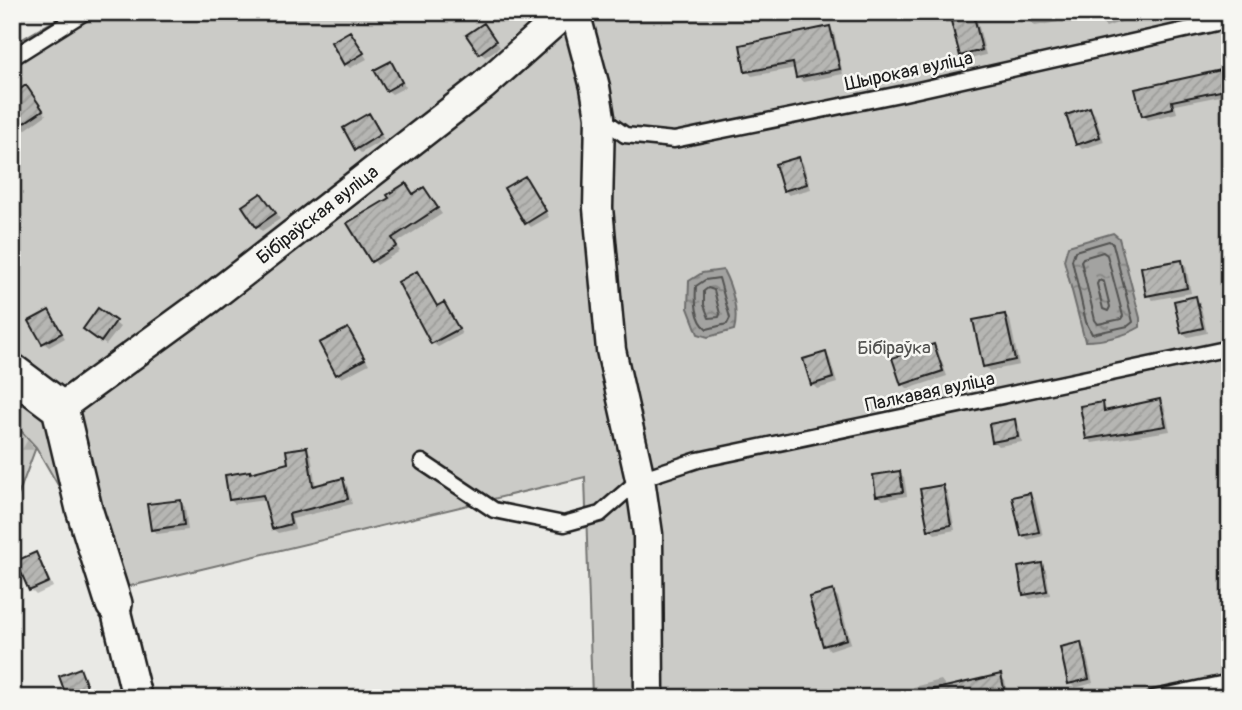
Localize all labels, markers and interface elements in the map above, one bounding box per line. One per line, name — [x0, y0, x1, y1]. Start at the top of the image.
street label: Шырокая вуліца — [843, 46, 975, 96]
street label: Бібіраўская вуліца — [252, 160, 383, 270]
park label: Бібіраўка — [857, 336, 931, 360]
street label: Палкавая вуліца — [863, 367, 997, 417]

